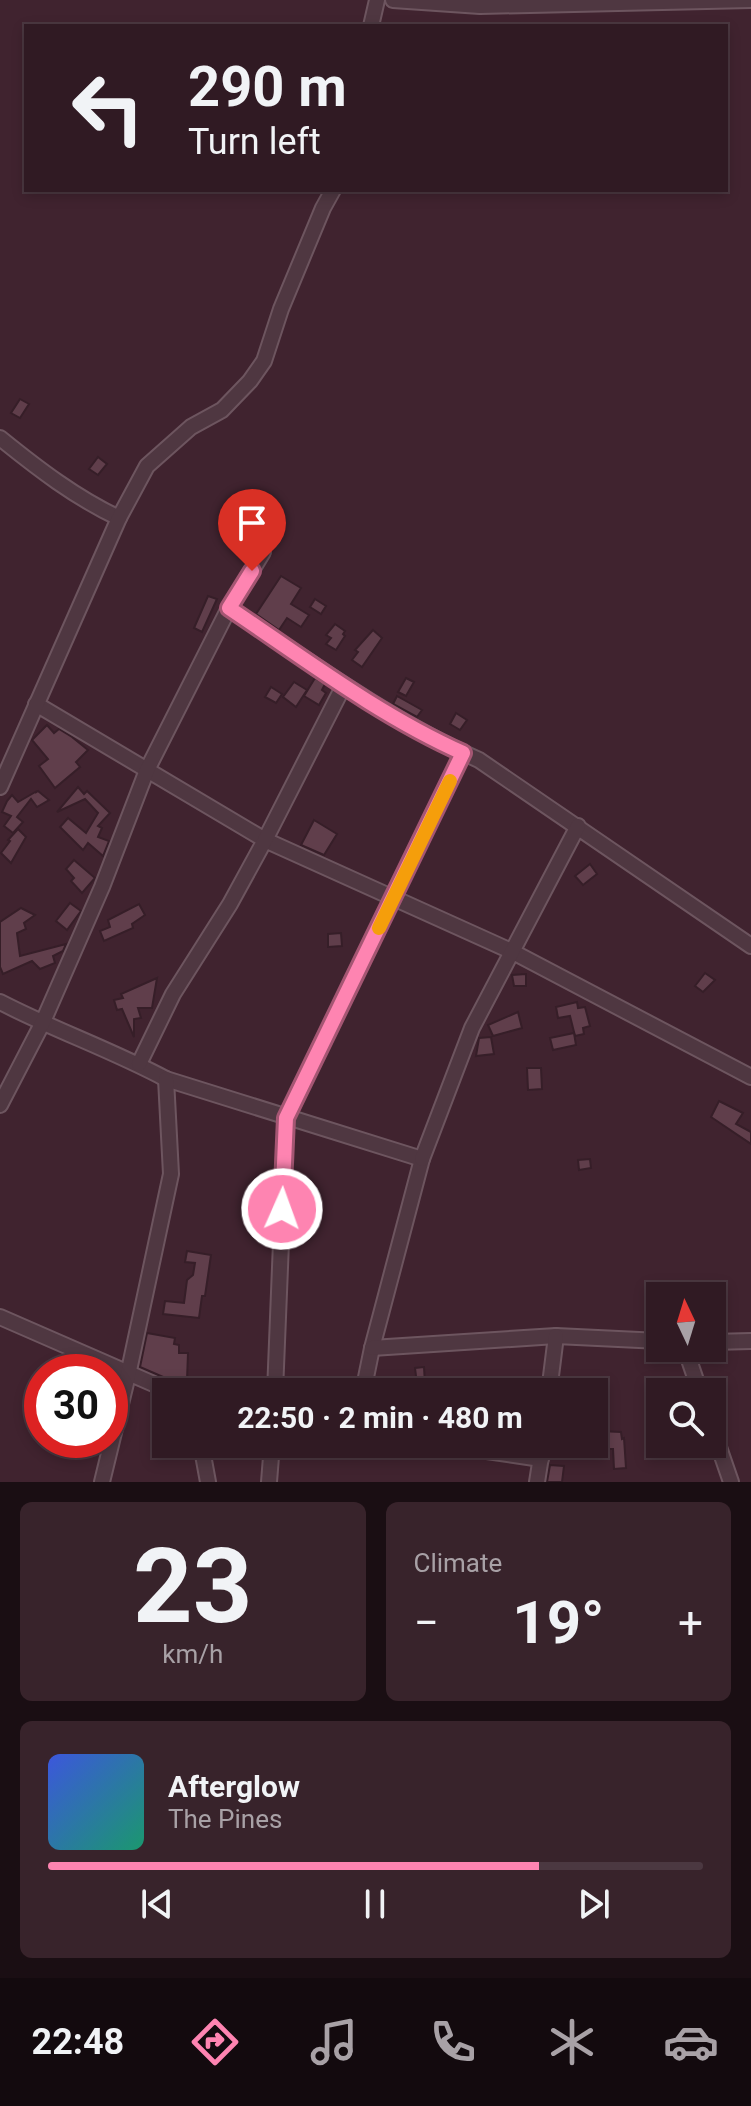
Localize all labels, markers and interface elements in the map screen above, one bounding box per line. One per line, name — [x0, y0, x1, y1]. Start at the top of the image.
text: 290 m — [188, 54, 347, 120]
icon: left — [56, 56, 160, 160]
text: Turn left — [188, 121, 321, 163]
pin — [218, 489, 286, 571]
icon: arrive — [230, 501, 274, 545]
position arrow — [240, 1167, 324, 1251]
north arrow — [646, 1282, 726, 1362]
map controls — [646, 1282, 726, 1458]
speed limit sign: 30 — [24, 1354, 128, 1458]
button: search — [646, 1378, 726, 1458]
text: 22:50 · 2 min · 480 m — [237, 1400, 523, 1435]
text: 23 — [133, 1526, 252, 1647]
text: Climate — [414, 1548, 502, 1578]
text: 19° — [512, 1587, 604, 1658]
text: − — [414, 1597, 439, 1649]
text: + — [678, 1597, 703, 1649]
text: km/h — [162, 1639, 223, 1669]
text: Afterglow — [168, 1769, 300, 1804]
text: The Pines — [168, 1804, 282, 1834]
icon: previous — [135, 1882, 179, 1926]
icon: pause — [353, 1882, 397, 1926]
icon: next — [572, 1882, 616, 1926]
icon: directions — [187, 2014, 243, 2070]
icon: music — [306, 2014, 362, 2070]
icon: phone — [425, 2014, 481, 2070]
icon: climate — [544, 2014, 600, 2070]
icon: car — [663, 2014, 719, 2070]
text: 22:48 — [32, 2021, 124, 2063]

